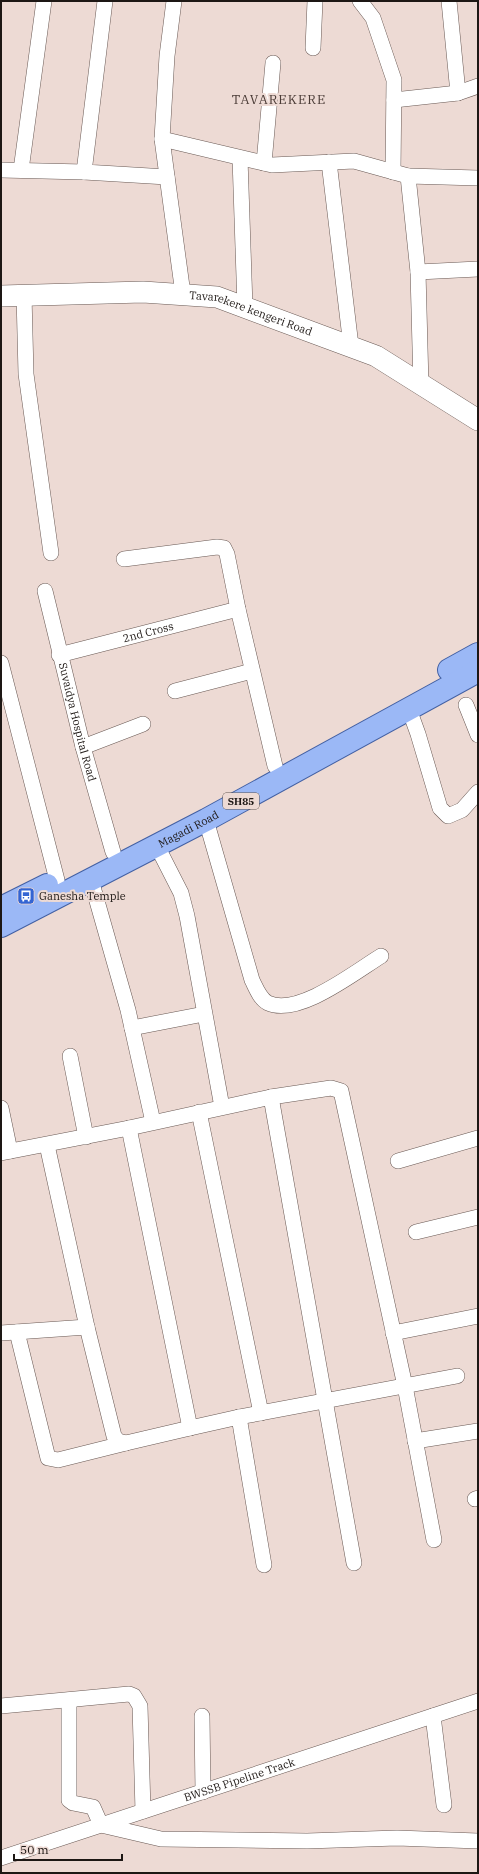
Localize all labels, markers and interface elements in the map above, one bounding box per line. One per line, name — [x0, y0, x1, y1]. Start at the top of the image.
district label: TAVAREKERE — [232, 91, 326, 108]
street label: Tavarekere kengeri Road — [189, 288, 315, 339]
street label: 2nd Cross — [121, 619, 175, 645]
street label: Suvaidya Hospital Road — [56, 661, 100, 783]
road number: SH85 — [223, 793, 259, 809]
street label: Magadi Road — [156, 807, 221, 851]
bus stop icon: Ganesha Temple — [16, 886, 36, 906]
place label: Ganesha Temple — [39, 889, 126, 903]
street label: BWSSB Pipeline Track — [182, 1755, 297, 1804]
scale bar — [14, 1836, 122, 1862]
text: 50 m — [20, 1842, 49, 1857]

